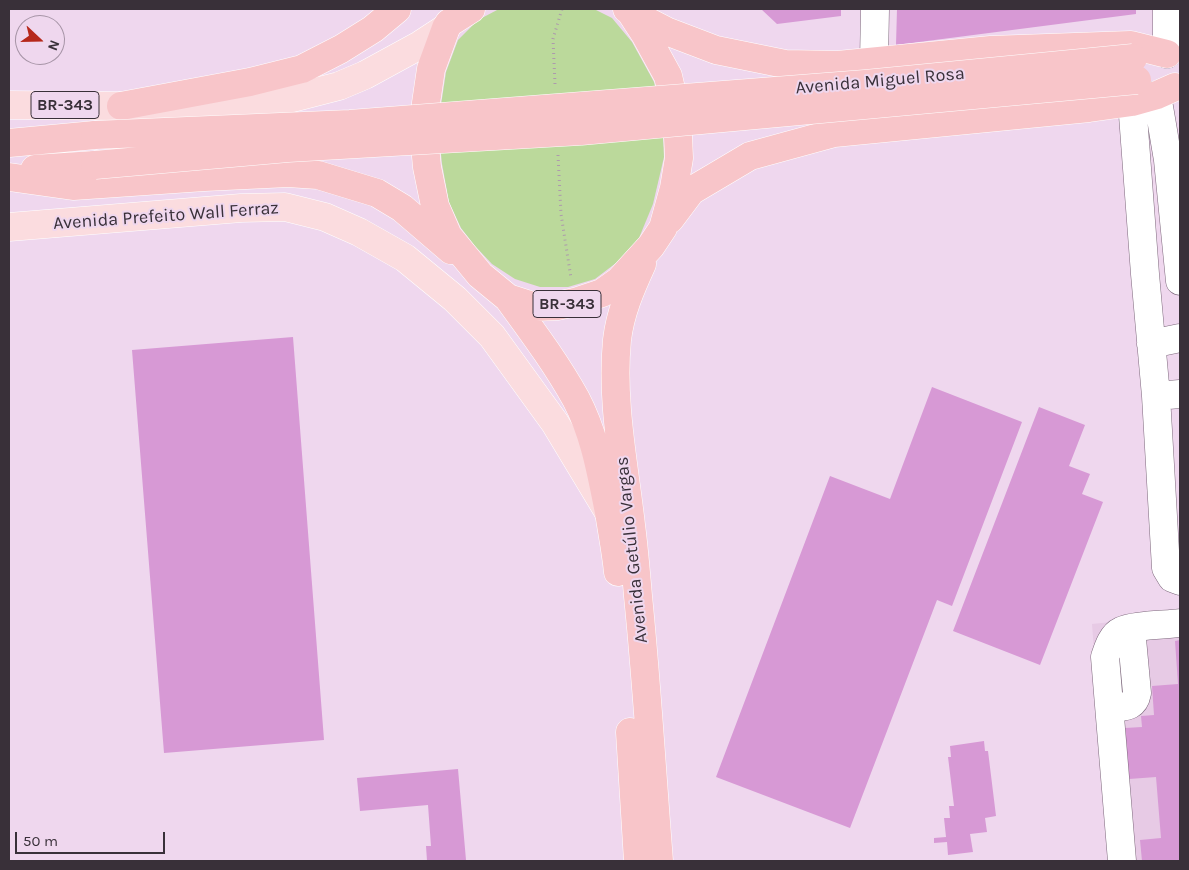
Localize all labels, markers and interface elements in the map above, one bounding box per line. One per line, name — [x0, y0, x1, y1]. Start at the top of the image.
north arrow — [15, 15, 65, 65]
text: N — [44, 37, 63, 53]
street label: Avenida Miguel Rosa — [794, 63, 966, 99]
road number: BR-343 — [31, 92, 99, 118]
street label: Avenida Prefeito Wall Ferraz — [52, 197, 280, 235]
road number: BR-343 — [533, 290, 601, 318]
street label: Avenida Getúlio Vargas — [611, 456, 653, 644]
scale bar — [18, 822, 168, 854]
text: 50 m — [23, 832, 58, 850]

